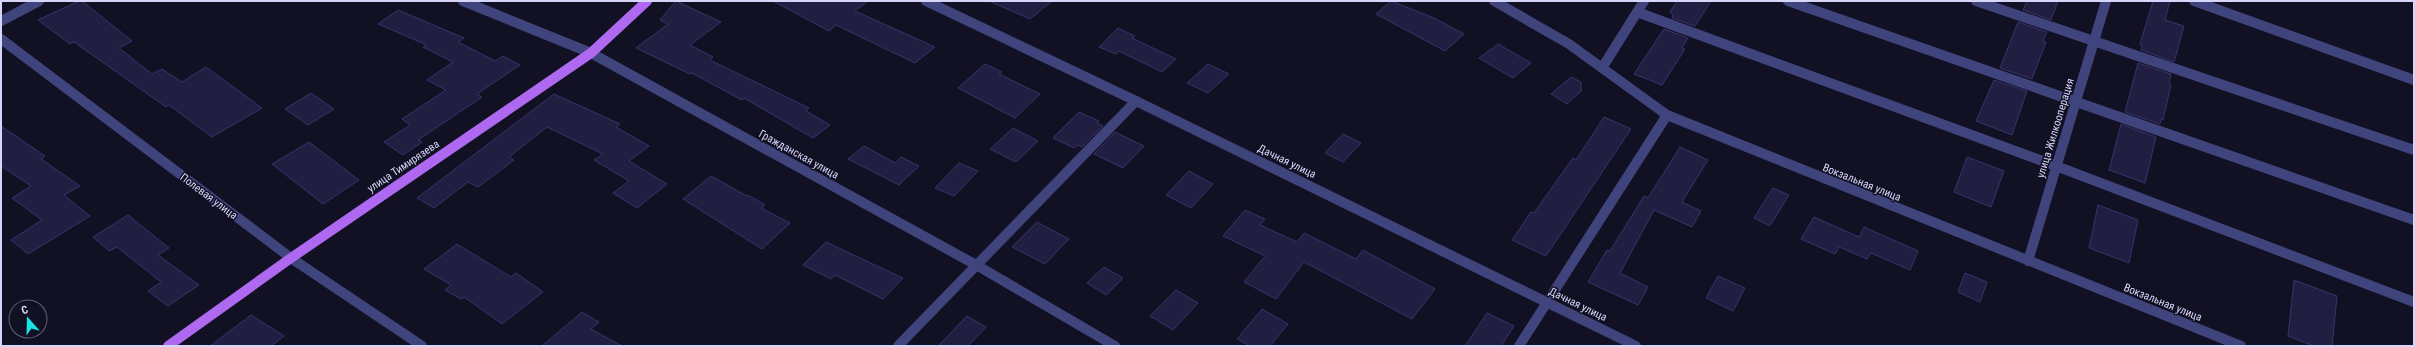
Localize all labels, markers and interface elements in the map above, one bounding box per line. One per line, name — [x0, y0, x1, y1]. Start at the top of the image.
street label: улица Жилкооперация — [2034, 77, 2077, 179]
street label: Гражданская улица — [757, 127, 841, 182]
street label: улица Тимирязева — [365, 138, 442, 195]
street label: Дачная улица — [1256, 142, 1318, 181]
street label: Вокзальная улица — [1821, 161, 1903, 204]
street label: Полевая улица — [178, 171, 240, 222]
street label: Вокзальная улица — [2122, 281, 2204, 324]
street label: Дачная улица — [1547, 285, 1609, 324]
north arrow — [8, 299, 48, 339]
text: С — [20, 303, 30, 317]

